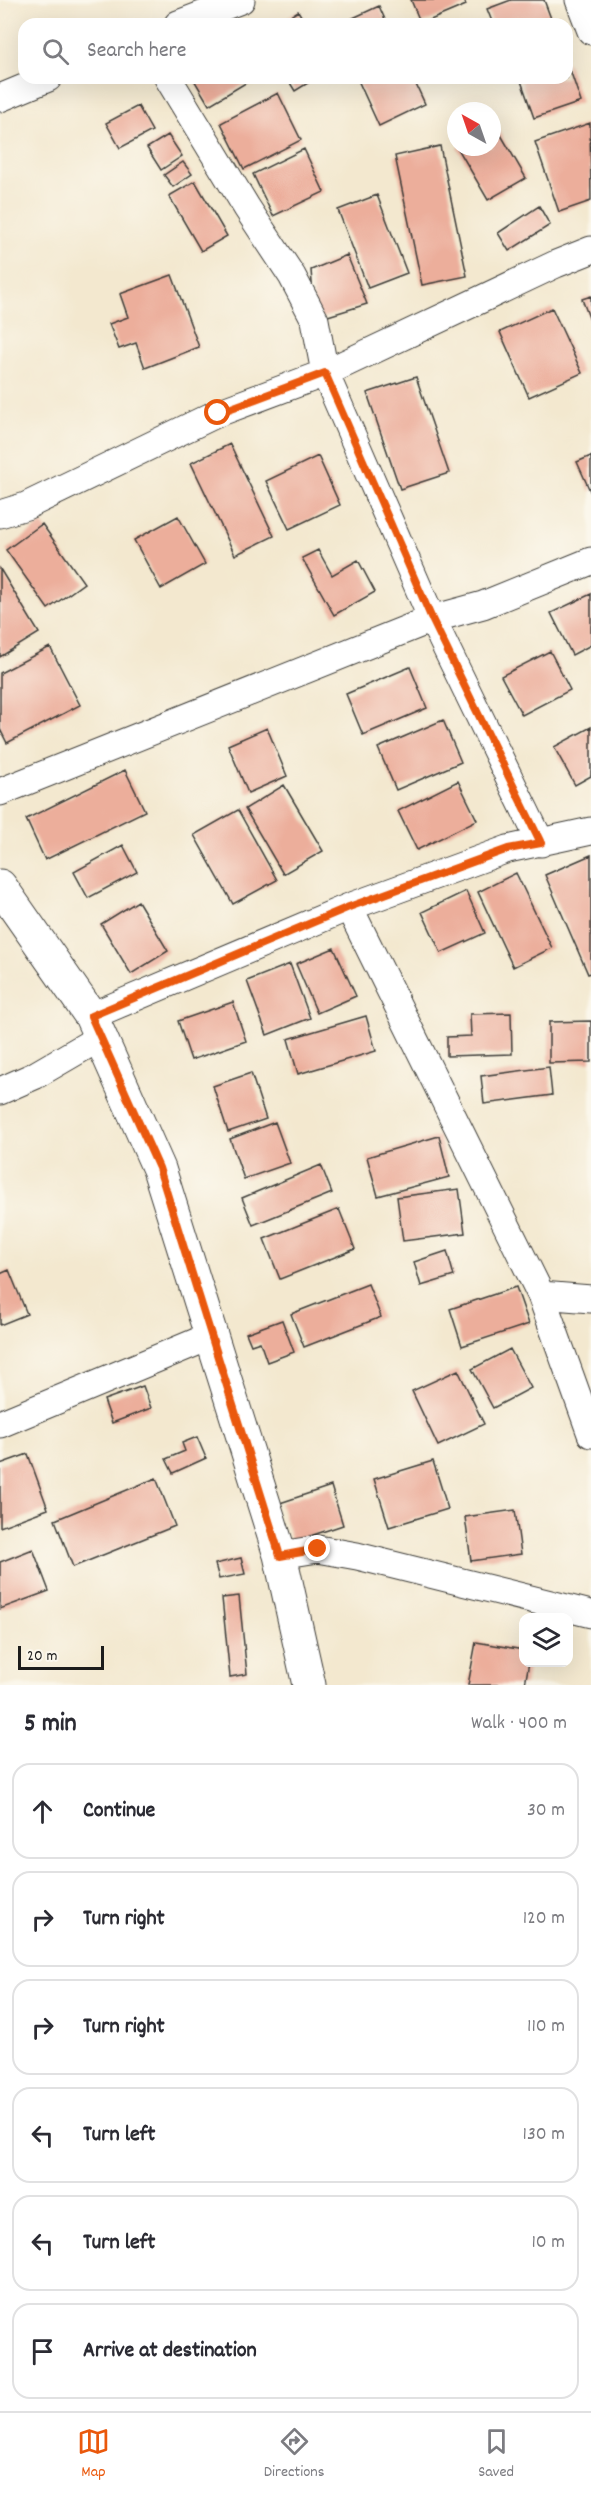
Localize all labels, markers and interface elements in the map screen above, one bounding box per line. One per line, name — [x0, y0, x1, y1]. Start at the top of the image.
search box — [18, 18, 573, 84]
icon: search — [39, 35, 72, 68]
text: Search here — [87, 36, 186, 67]
north arrow — [447, 102, 501, 156]
route start — [204, 399, 230, 425]
route end — [304, 1535, 330, 1561]
map controls — [519, 1613, 573, 1667]
button: layers — [519, 1613, 573, 1667]
scale bar — [18, 1643, 104, 1670]
text: 20 m — [27, 1645, 57, 1668]
text: 5 min — [24, 1706, 77, 1743]
text: Walk · 400 m — [471, 1710, 567, 1738]
icon: ahead — [26, 1795, 59, 1828]
text: Continue — [83, 1796, 155, 1827]
text: 30 m — [527, 1797, 565, 1825]
icon: right — [26, 1903, 59, 1936]
text: Turn right — [83, 1904, 165, 1935]
text: 120 m — [523, 1905, 565, 1933]
icon: right — [26, 2011, 59, 2044]
text: Turn right — [83, 2012, 165, 2043]
text: 110 m — [527, 2013, 565, 2041]
icon: left — [26, 2119, 59, 2152]
text: Turn left — [83, 2120, 155, 2151]
text: 130 m — [523, 2121, 565, 2149]
icon: left — [26, 2227, 59, 2260]
text: Turn left — [83, 2228, 155, 2259]
text: 10 m — [531, 2229, 565, 2257]
icon: arrive — [26, 2335, 59, 2368]
text: Arrive at destination — [83, 2336, 257, 2367]
tab: Map — [77, 2425, 110, 2484]
tab: Directions — [264, 2425, 324, 2484]
tab: Saved — [478, 2425, 514, 2484]

